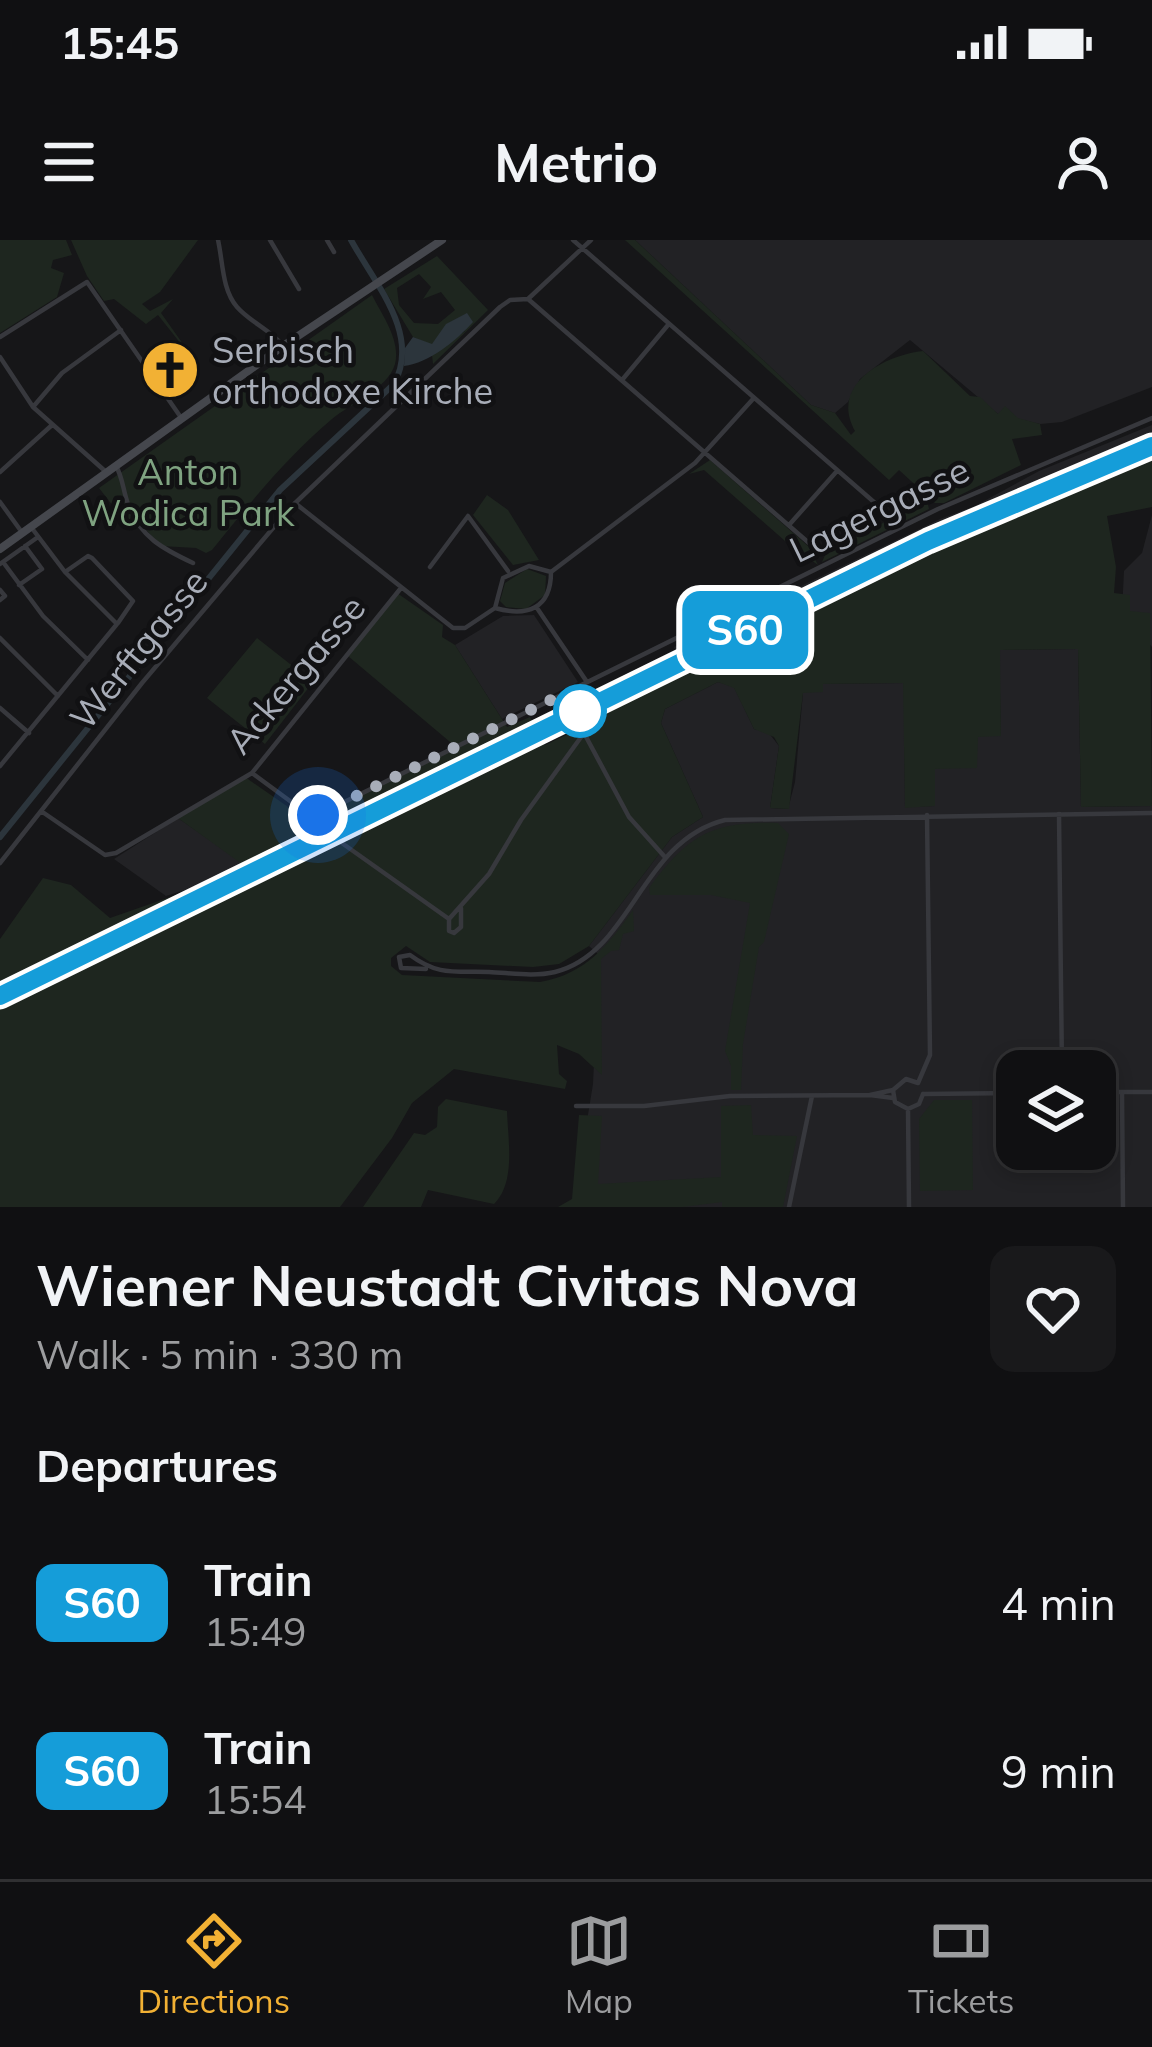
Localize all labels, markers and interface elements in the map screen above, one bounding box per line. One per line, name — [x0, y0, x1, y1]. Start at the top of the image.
text: 15:45 — [60, 14, 179, 70]
text: Metrio — [494, 128, 658, 196]
icon: menu — [36, 129, 102, 195]
icon: person — [1050, 129, 1116, 195]
place label: Serbisch orthodoxe Kirche — [212, 327, 493, 413]
church icon: Serbisch orthodoxe Kirche — [139, 339, 201, 401]
street label: Lagergasse — [782, 446, 976, 572]
park label: Anton Wodica Park — [81, 449, 295, 535]
street label: Werftgasse — [60, 560, 216, 738]
street label: Ackergasse — [216, 586, 374, 762]
line badge: S60 — [676, 591, 814, 669]
text: S60 — [706, 603, 784, 656]
unlabelled marker — [555, 686, 605, 736]
your location — [288, 785, 348, 845]
map controls — [996, 1050, 1116, 1170]
button: layers — [996, 1050, 1116, 1170]
button: heart — [990, 1246, 1116, 1372]
text: Wiener Neustadt Civitas Nova — [36, 1249, 859, 1320]
text: Walk · 5 min · 330 m — [36, 1330, 403, 1379]
text: Departures — [36, 1437, 278, 1493]
text: Train — [204, 1551, 313, 1607]
text: 4 min — [1001, 1575, 1116, 1631]
text: S60 — [63, 1576, 141, 1629]
text: 15:49 — [204, 1607, 307, 1656]
text: Train — [204, 1719, 313, 1775]
text: 9 min — [1001, 1743, 1116, 1799]
text: S60 — [63, 1744, 141, 1797]
text: 15:54 — [204, 1775, 307, 1824]
tab: Directions — [137, 1908, 290, 2021]
tab: Map — [565, 1908, 633, 2021]
tab: Tickets — [908, 1908, 1014, 2021]

